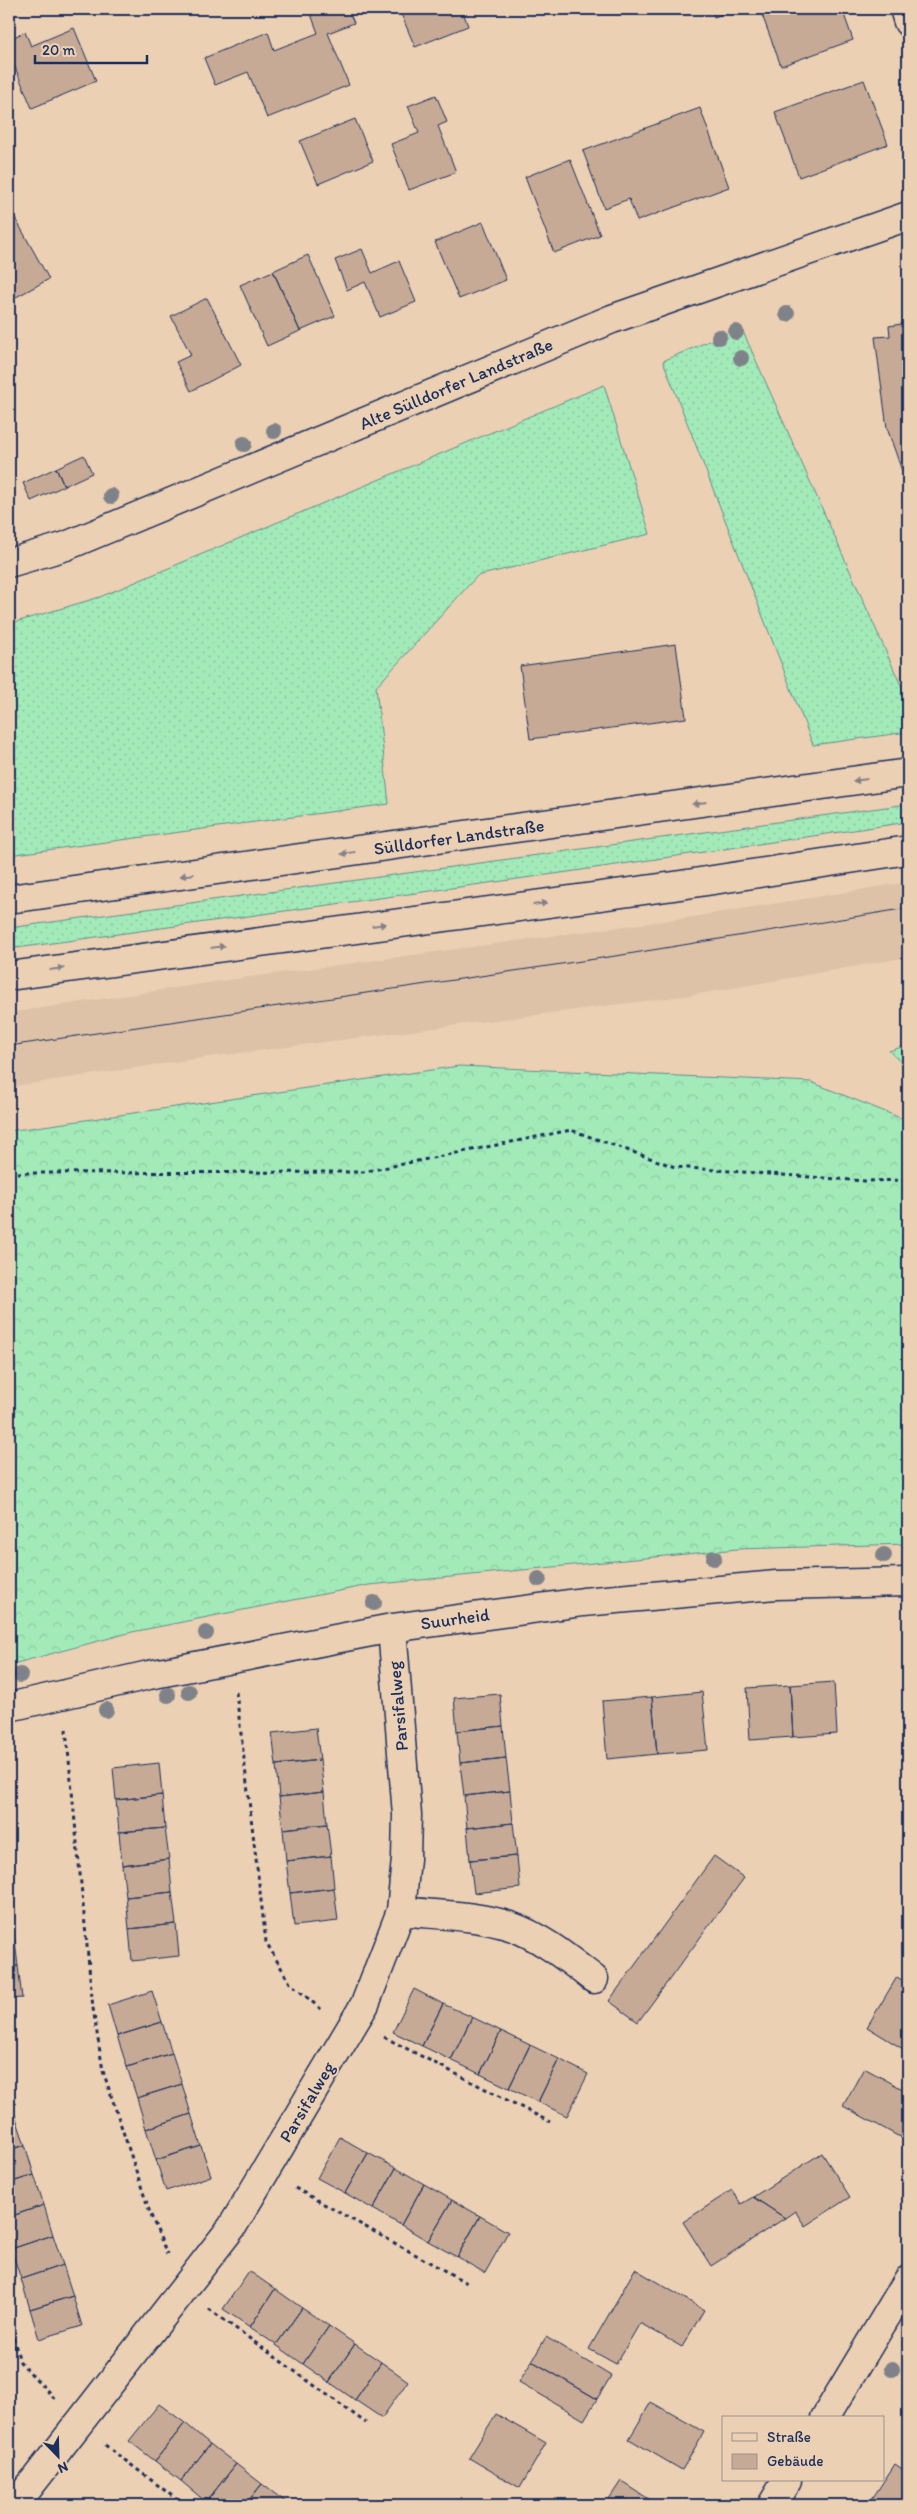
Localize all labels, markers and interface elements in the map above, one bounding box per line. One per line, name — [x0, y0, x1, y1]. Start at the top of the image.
scale bar — [35, 32, 148, 64]
text: 20 m — [42, 41, 76, 59]
street label: Alte Sülldorfer Landstraße — [356, 333, 556, 435]
one-way arrow — [852, 776, 868, 784]
one-way arrow — [691, 799, 707, 807]
street label: Sülldorfer Landstraße — [372, 814, 546, 860]
one-way arrow — [339, 849, 355, 857]
one-way arrow — [178, 871, 194, 879]
one-way arrow — [532, 899, 548, 907]
one-way arrow — [371, 921, 387, 929]
one-way arrow — [210, 943, 226, 951]
one-way arrow — [49, 965, 65, 973]
street label: Suurheid — [419, 1603, 491, 1635]
street label: Parsifalweg — [383, 1659, 413, 1752]
street label: Parsifalweg — [274, 2057, 340, 2146]
legend — [722, 2416, 884, 2482]
text: Straße — [767, 2428, 811, 2446]
north arrow — [32, 2432, 82, 2482]
text: Gebäude — [767, 2452, 824, 2470]
text: N — [55, 2458, 71, 2477]

